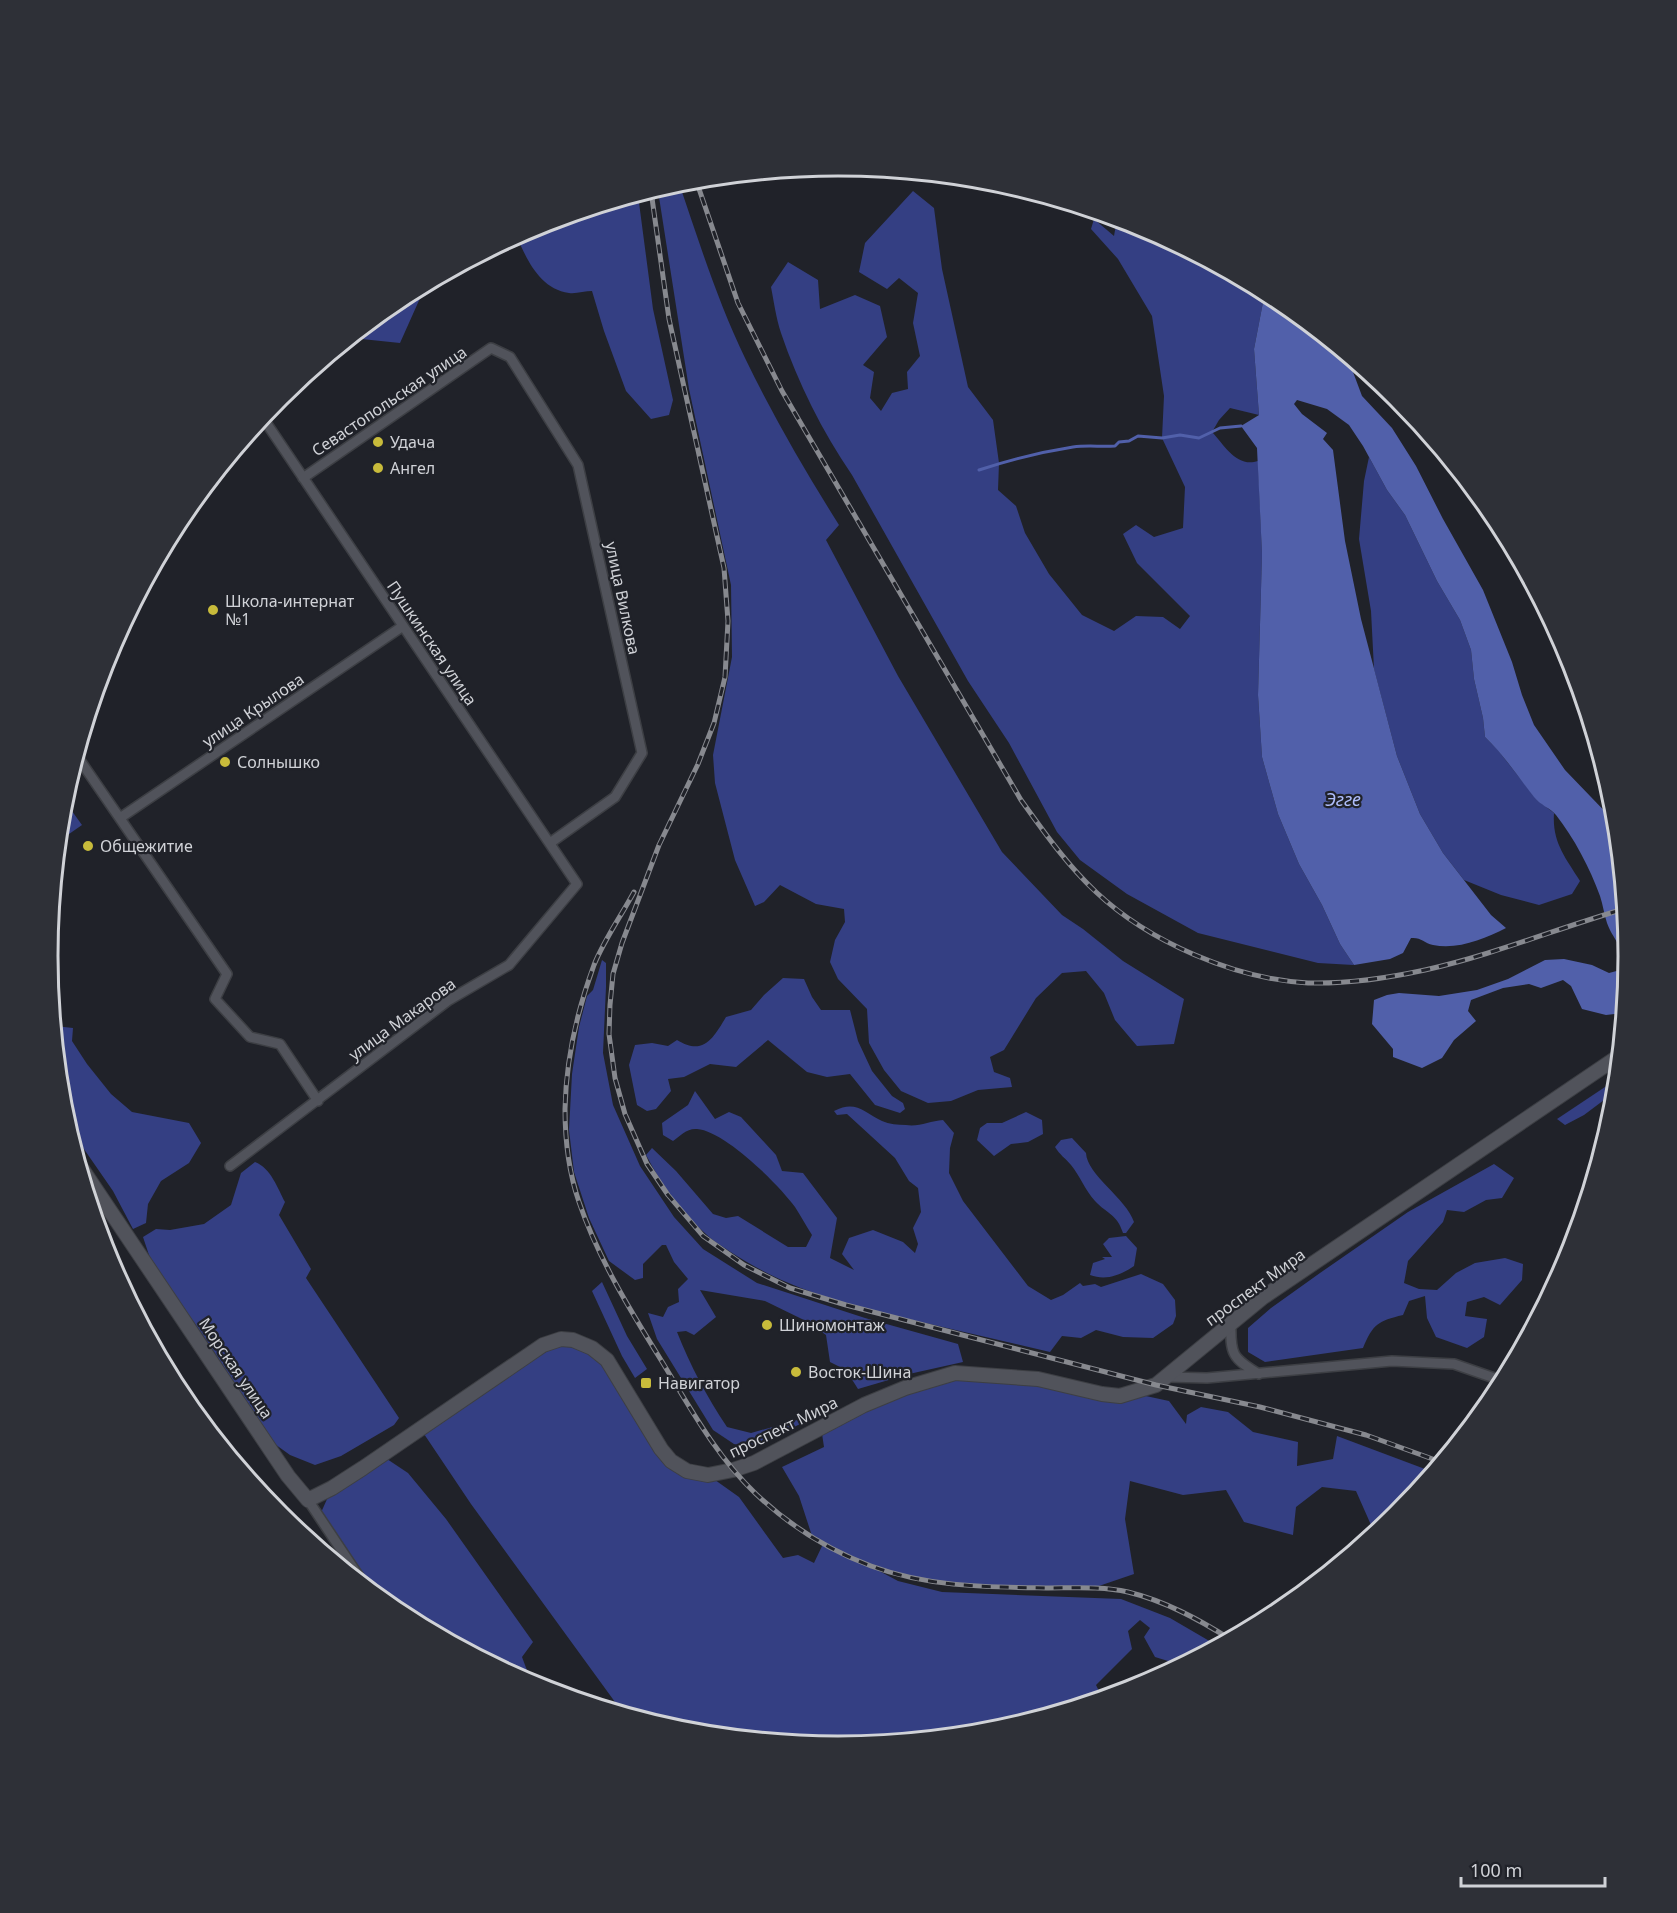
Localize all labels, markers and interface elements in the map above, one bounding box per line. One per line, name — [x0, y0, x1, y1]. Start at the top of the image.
street label: Севастопольская улица — [307, 341, 471, 461]
place label: Удача — [390, 431, 435, 453]
marker: Удача — [371, 435, 385, 449]
place label: Ангел — [390, 457, 435, 479]
marker: Ангел — [371, 461, 385, 475]
street label: улица Вилкова — [600, 540, 646, 656]
street label: Пушкинская улица — [382, 576, 482, 710]
place label: Школа-интернат №1 — [225, 590, 355, 630]
marker: Школа-интернат №1 — [206, 603, 220, 617]
street label: улица Крылова — [198, 668, 308, 752]
place label: Солнышко — [237, 751, 320, 773]
marker: Солнышко — [218, 755, 232, 769]
water label: Эгге — [1325, 787, 1361, 811]
place label: Общежитие — [100, 835, 193, 857]
marker: Общежитие — [81, 839, 95, 853]
street label: улица Макарова — [344, 973, 460, 1065]
street label: проспект Мира — [1201, 1243, 1309, 1331]
street label: Морская улица — [194, 1313, 278, 1423]
place label: Шиномонтаж — [779, 1314, 885, 1336]
marker: Шиномонтаж — [760, 1318, 774, 1332]
place label: Восток-Шина — [808, 1361, 911, 1383]
marker: Восток-Шина — [789, 1365, 803, 1379]
place label: Навигатор — [658, 1372, 740, 1394]
marker: Навигатор — [639, 1376, 653, 1390]
street label: проспект Мира — [725, 1391, 841, 1463]
scale bar — [1461, 1850, 1605, 1888]
text: 100 m — [1470, 1858, 1522, 1882]

